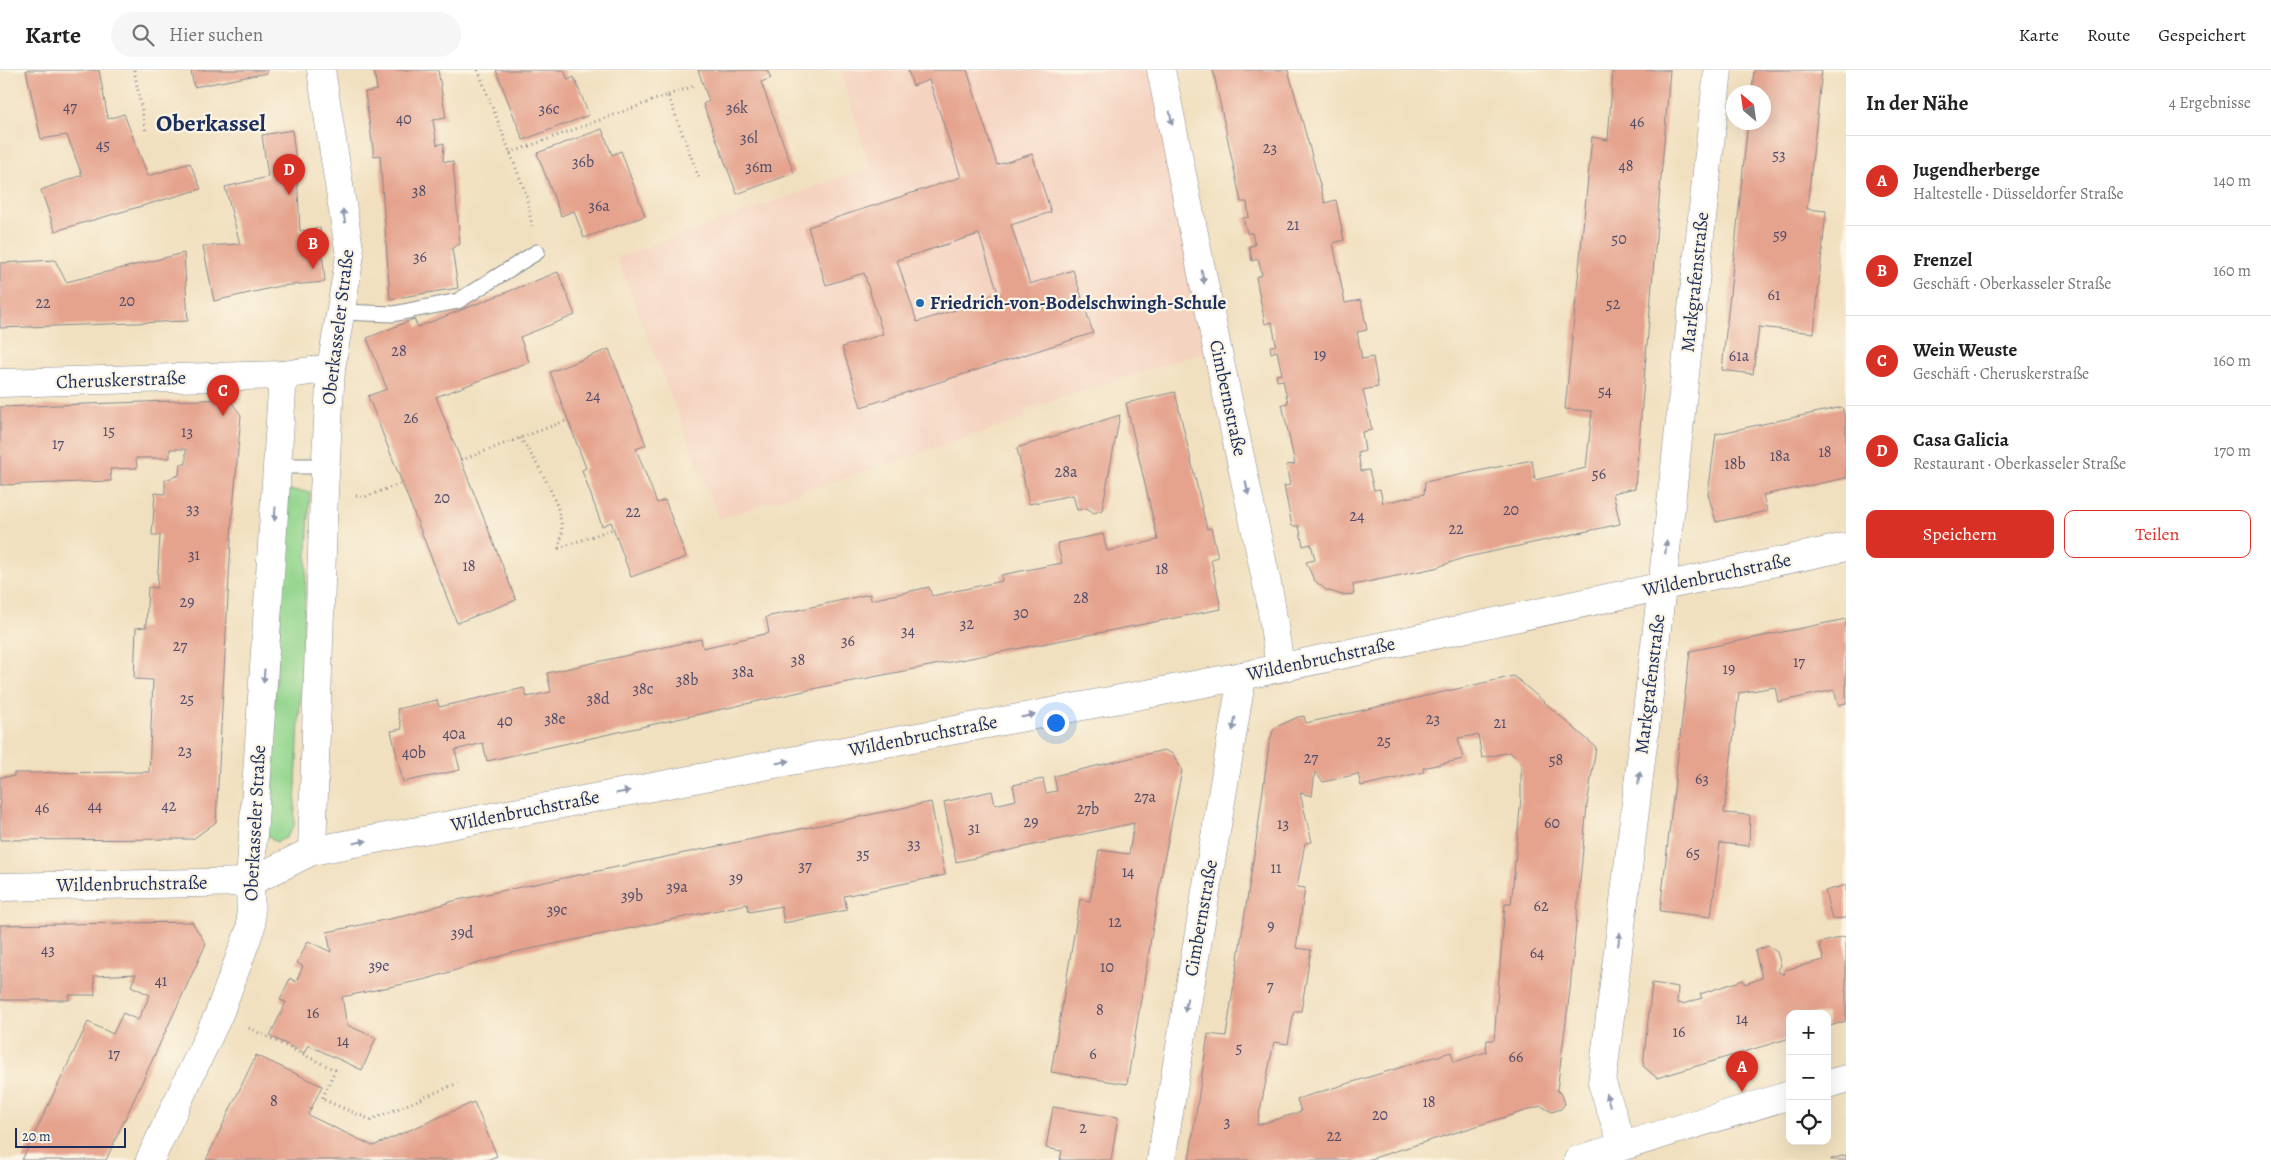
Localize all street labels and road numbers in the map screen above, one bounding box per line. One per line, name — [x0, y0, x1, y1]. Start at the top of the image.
street label: Markgrafenstraße — [1675, 211, 1715, 353]
street label: Oberkasseler Straße — [316, 248, 360, 406]
street label: Cimbernstraße — [1203, 338, 1253, 458]
street label: Cheruskerstraße — [55, 365, 187, 395]
street label: Wildenbruchstraße — [1639, 547, 1794, 604]
street label: Markgrafenstraße — [1629, 612, 1671, 756]
street label: Wildenbruchstraße — [1243, 631, 1398, 688]
street label: Wildenbruchstraße — [845, 709, 1000, 763]
street label: Oberkasseler Straße — [238, 744, 272, 902]
street label: Wildenbruchstraße — [447, 784, 602, 838]
street label: Cimbernstraße — [1178, 858, 1224, 978]
street label: Wildenbruchstraße — [55, 870, 208, 898]

